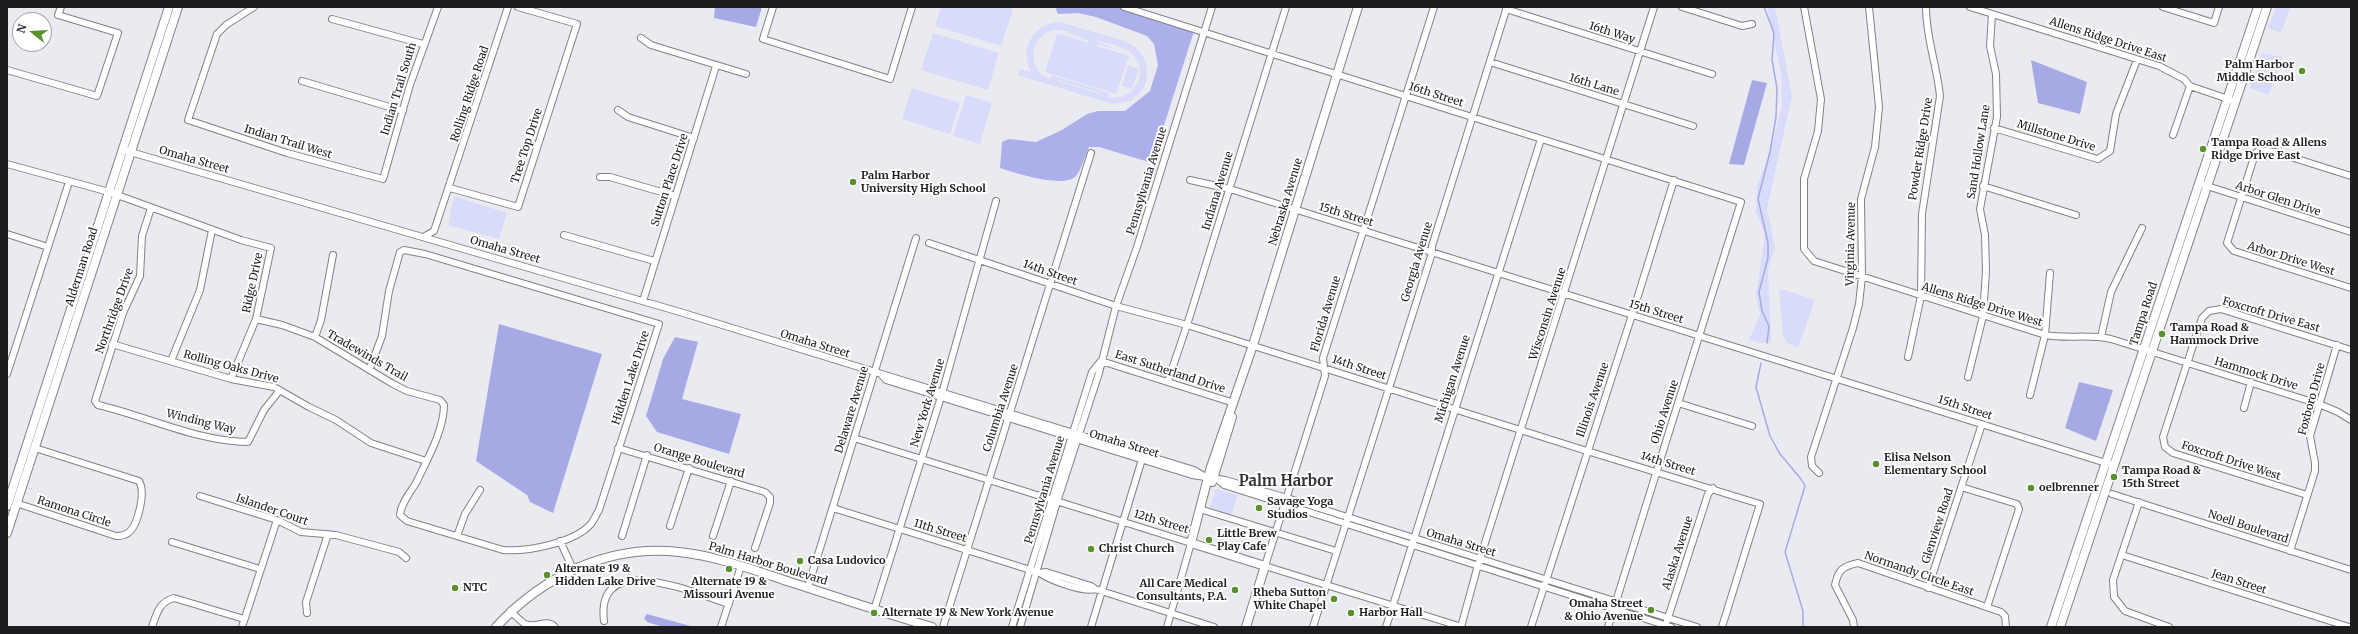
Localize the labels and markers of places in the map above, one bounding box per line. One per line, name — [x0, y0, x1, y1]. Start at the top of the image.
place label: Palm Harbor Middle School — [2217, 58, 2294, 84]
marker: Palm Harbor Middle School — [2297, 66, 2307, 76]
place label: Tampa Road & Allens Ridge Drive East — [2211, 136, 2327, 162]
marker: Tampa Road & Allens Ridge Drive East — [2198, 144, 2208, 154]
place label: Palm Harbor University High School — [861, 169, 986, 195]
marker: Palm Harbor University High School — [848, 177, 858, 187]
place label: Tampa Road & Hammock Drive — [2170, 321, 2259, 347]
marker: Tampa Road & Hammock Drive — [2157, 329, 2167, 339]
place label: Elisa Nelson Elementary School — [1884, 451, 1987, 477]
marker: Elisa Nelson Elementary School — [1871, 459, 1881, 469]
place label: Tampa Road & 15th Street — [2122, 464, 2201, 490]
marker: Tampa Road & 15th Street — [2109, 472, 2119, 482]
place label: oelbrenner — [2039, 481, 2099, 495]
marker: oelbrenner — [2026, 483, 2036, 493]
place label: Savage Yoga Studios — [1267, 495, 1333, 521]
marker: Savage Yoga Studios — [1254, 503, 1264, 513]
place label: Little Brew Play Cafe — [1217, 527, 1277, 553]
marker: Little Brew Play Cafe — [1204, 535, 1214, 545]
place label: Christ Church — [1099, 542, 1174, 556]
marker: Christ Church — [1086, 544, 1096, 554]
place label: Casa Ludovico — [808, 554, 886, 568]
marker: Casa Ludovico — [795, 556, 805, 566]
place label: Alternate 19 & Hidden Lake Drive — [555, 562, 656, 588]
marker: Alternate 19 & Missouri Avenue — [724, 564, 734, 574]
marker: Alternate 19 & Hidden Lake Drive — [542, 570, 552, 580]
place label: Alternate 19 & Missouri Avenue — [684, 575, 774, 601]
place label: All Care Medical Consultants, P.A. — [1136, 577, 1227, 603]
place label: NTC — [463, 581, 487, 595]
marker: NTC — [450, 583, 460, 593]
marker: All Care Medical Consultants, P.A. — [1230, 585, 1240, 595]
place label: Rheba Sutton White Chapel — [1253, 586, 1326, 612]
marker: Rheba Sutton White Chapel — [1329, 594, 1339, 604]
place label: Omaha Street & Ohio Avenue — [1564, 597, 1643, 623]
marker: Omaha Street & Ohio Avenue — [1646, 605, 1656, 615]
place label: Alternate 19 & New York Avenue — [882, 606, 1054, 620]
place label: Harbor Hall — [1359, 606, 1423, 620]
marker: Alternate 19 & New York Avenue — [869, 608, 879, 618]
marker: Harbor Hall — [1346, 608, 1356, 618]

